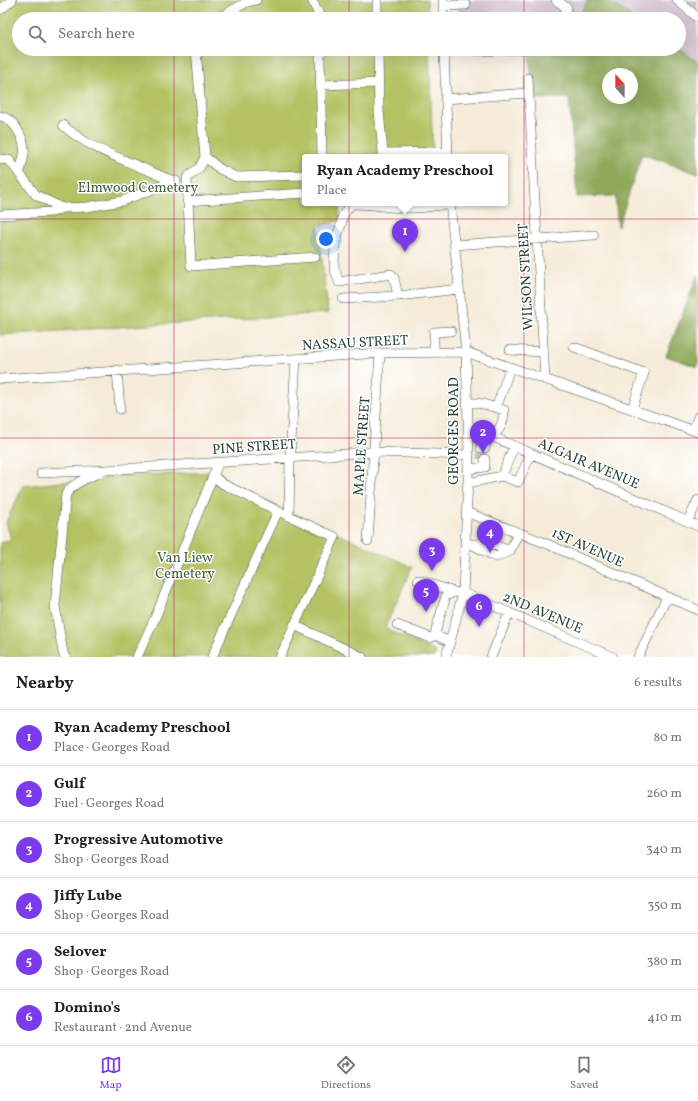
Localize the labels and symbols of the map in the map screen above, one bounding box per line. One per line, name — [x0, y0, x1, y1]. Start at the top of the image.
north arrow — [602, 68, 638, 104]
park label: Elmwood Cemetery — [78, 179, 199, 198]
pin: 1 — [392, 219, 418, 252]
street label: WILSON STREET — [514, 223, 539, 331]
your location — [316, 229, 336, 249]
street label: NASSAU STREET — [302, 331, 409, 356]
street label: GEORGES ROAD — [445, 377, 464, 485]
street label: MAPLE STREET — [350, 396, 375, 496]
pin: 2 — [470, 420, 496, 453]
street label: ALGAIR AVENUE — [535, 434, 642, 494]
street label: PINE STREET — [212, 435, 297, 460]
pin: 4 — [477, 520, 503, 553]
street label: 1ST AVENUE — [548, 524, 627, 573]
pin: 3 — [419, 538, 445, 571]
park label: Van Liew Cemetery — [155, 549, 215, 584]
pin: 5 — [413, 579, 439, 612]
street label: 2ND AVENUE — [500, 588, 585, 639]
pin: 6 — [466, 594, 492, 627]

